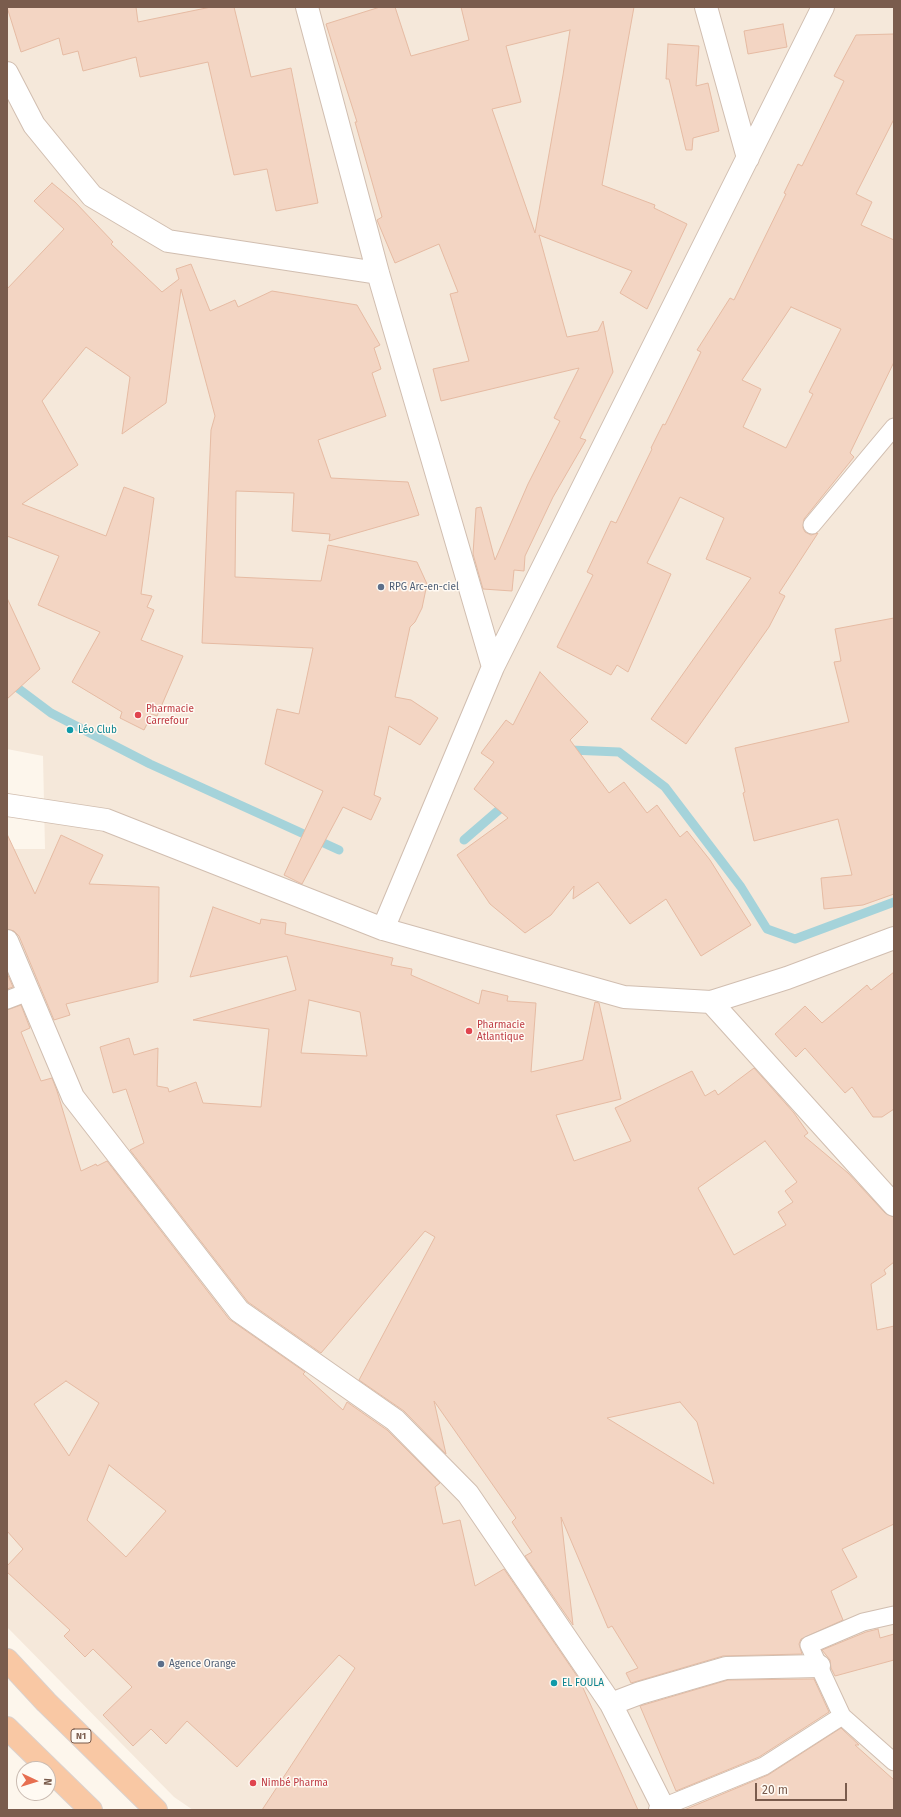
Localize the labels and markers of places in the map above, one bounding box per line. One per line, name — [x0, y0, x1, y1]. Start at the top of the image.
place label: RPG Arc-en-ciel — [389, 581, 459, 593]
marker: RPG Arc-en-ciel — [376, 582, 386, 592]
place label: Pharmacie Carrefour — [146, 703, 194, 726]
marker: Pharmacie Carrefour — [133, 710, 143, 720]
place label: Léo Club — [78, 724, 117, 736]
marker: Léo Club — [65, 725, 75, 735]
place label: Pharmacie Atlantique — [477, 1019, 525, 1042]
marker: Pharmacie Atlantique — [464, 1026, 474, 1036]
place label: Agence Orange — [169, 1658, 236, 1670]
marker: Agence Orange — [156, 1659, 166, 1669]
place label: EL FOULA — [562, 1677, 604, 1689]
marker: EL FOULA — [549, 1678, 559, 1688]
place label: Nimbé Pharma — [261, 1777, 328, 1789]
marker: Nimbé Pharma — [248, 1778, 258, 1788]

